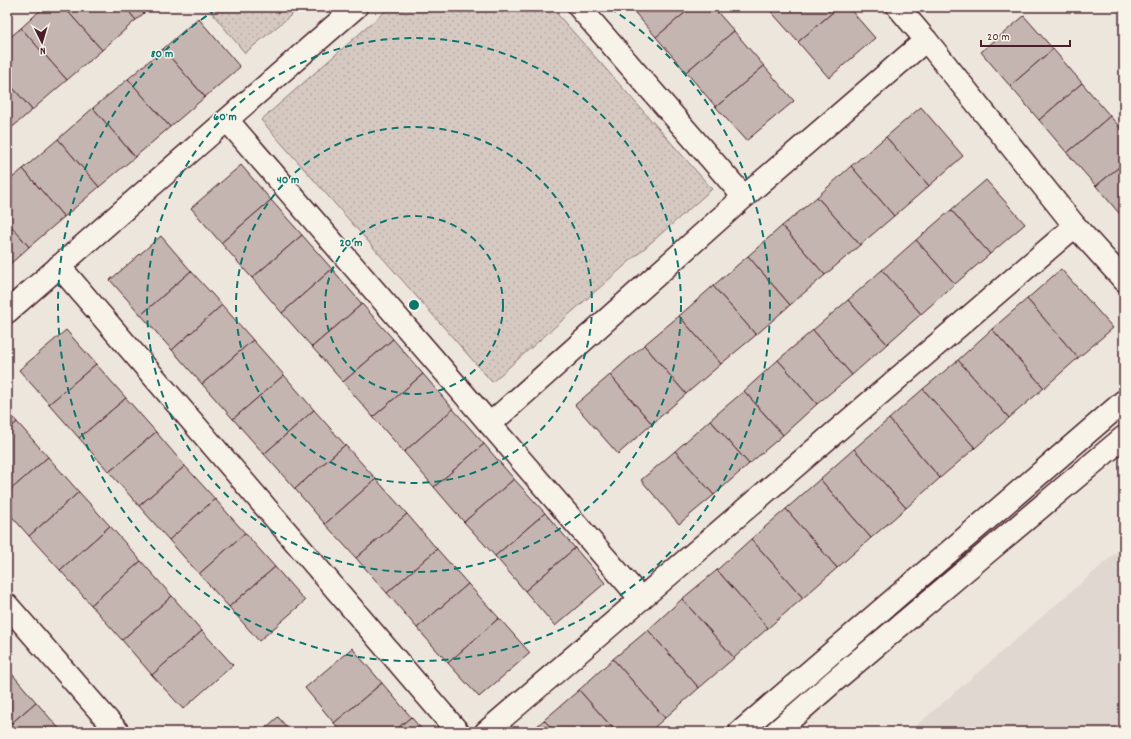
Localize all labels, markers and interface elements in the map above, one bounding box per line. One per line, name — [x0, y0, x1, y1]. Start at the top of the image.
north arrow — [22, 22, 62, 62]
scale bar — [981, 22, 1070, 48]
text: 20 m — [987, 29, 1010, 46]
text: N — [39, 42, 46, 58]
text: 80 m — [151, 46, 173, 63]
text: 60 m — [213, 109, 237, 126]
text: 40 m — [277, 172, 299, 189]
text: 20 m — [340, 235, 362, 252]
centre of rings — [407, 298, 421, 312]

